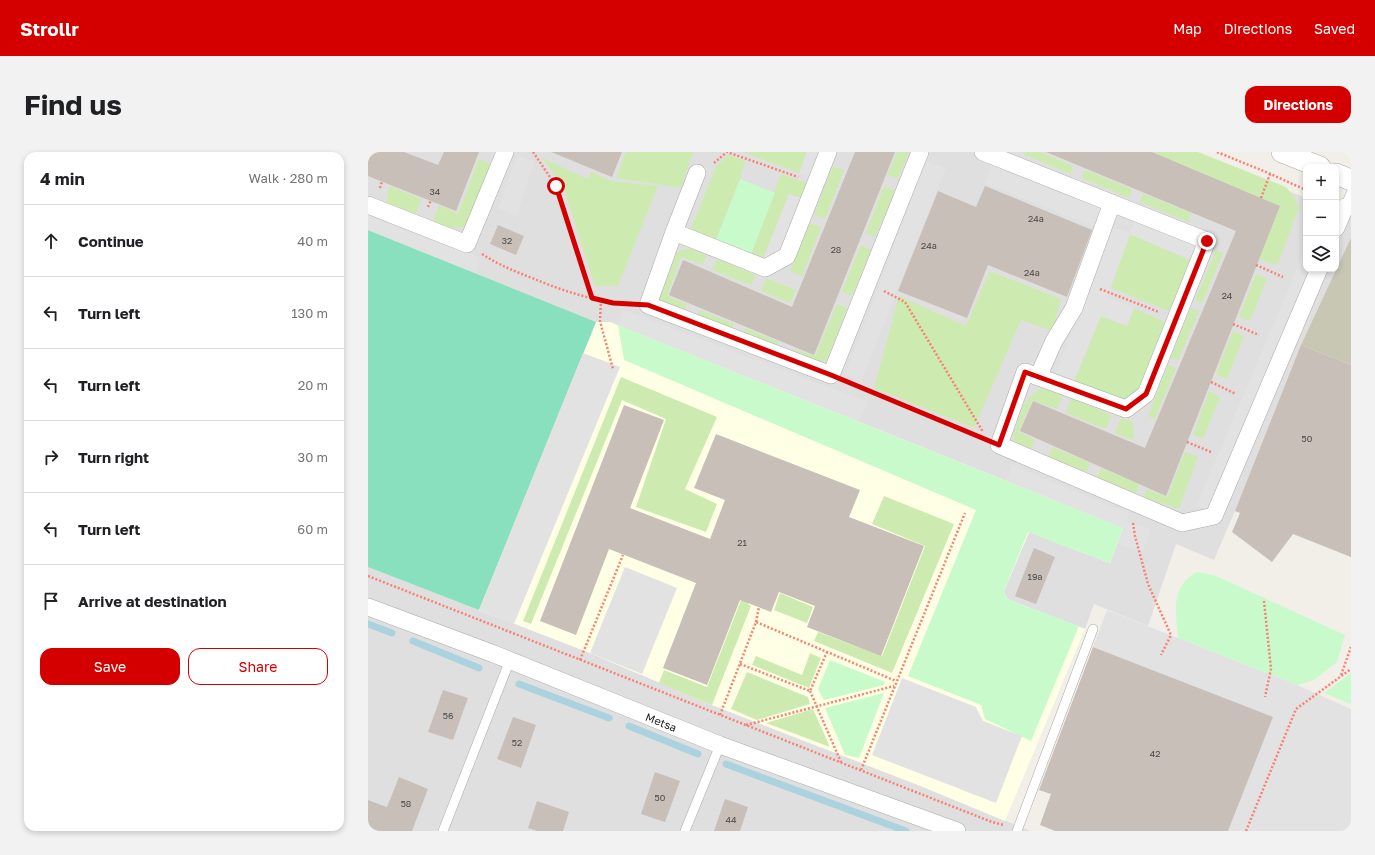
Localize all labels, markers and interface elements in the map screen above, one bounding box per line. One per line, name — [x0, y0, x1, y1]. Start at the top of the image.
text: Strollr — [20, 17, 79, 40]
text: Map — [1173, 20, 1202, 37]
text: Directions — [1224, 20, 1292, 37]
text: Saved — [1314, 20, 1355, 37]
button: Directions — [1245, 86, 1351, 123]
text: Find us — [24, 88, 122, 121]
map controls — [1303, 164, 1339, 272]
button: + — [1303, 164, 1339, 200]
text: 4 min — [40, 168, 85, 189]
text: Walk · 280 m — [249, 170, 328, 186]
route start — [547, 177, 565, 195]
house number: 34 — [430, 186, 441, 197]
button: − — [1303, 200, 1339, 236]
house number: 24a — [1028, 213, 1044, 224]
icon: ahead — [40, 230, 62, 252]
text: Continue — [78, 232, 144, 250]
route end — [1198, 232, 1216, 250]
text: 40 m — [297, 233, 328, 249]
house number: 32 — [502, 235, 512, 246]
button: layers — [1303, 236, 1339, 272]
house number: 24a — [921, 240, 937, 251]
house number: 28 — [831, 244, 841, 255]
house number: 24a — [1024, 267, 1040, 278]
house number: 24 — [1222, 290, 1233, 301]
icon: left — [40, 302, 62, 324]
text: Turn left — [78, 304, 140, 322]
text: 130 m — [291, 305, 328, 321]
icon: left — [40, 374, 62, 396]
text: Turn left — [78, 376, 140, 394]
text: 20 m — [298, 377, 328, 393]
house number: 50 — [1302, 433, 1313, 444]
icon: right — [40, 446, 62, 468]
text: Turn right — [78, 448, 149, 466]
text: 30 m — [298, 449, 328, 465]
icon: left — [40, 518, 62, 540]
text: Turn left — [78, 520, 140, 538]
text: 60 m — [297, 521, 328, 537]
house number: 21 — [737, 537, 747, 548]
house number: 19a — [1028, 571, 1042, 582]
icon: arrive — [40, 590, 62, 612]
text: Arrive at destination — [78, 592, 227, 610]
button: Save — [40, 648, 180, 685]
button: Share — [188, 648, 328, 685]
street label: Metsa — [644, 709, 679, 733]
house number: 56 — [443, 710, 453, 721]
house number: 52 — [512, 737, 522, 748]
house number: 42 — [1150, 748, 1160, 759]
house number: 50 — [655, 792, 666, 803]
house number: 58 — [401, 798, 411, 809]
house number: 44 — [726, 814, 737, 825]

